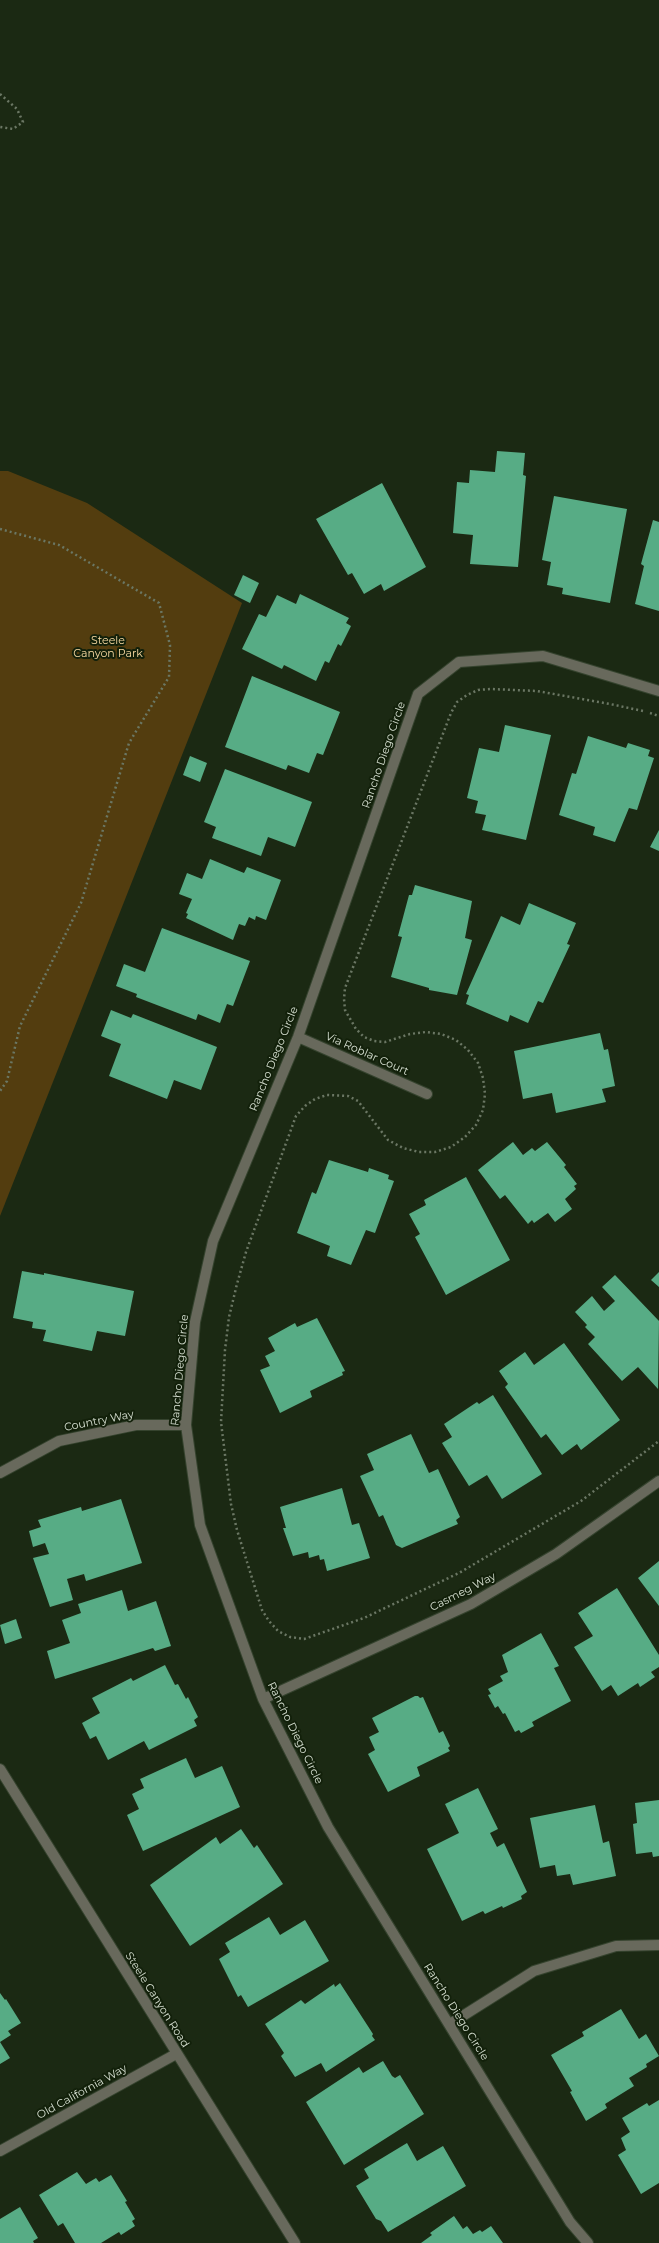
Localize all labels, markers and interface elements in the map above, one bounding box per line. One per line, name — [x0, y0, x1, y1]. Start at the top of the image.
park label: Steele Canyon Park — [73, 634, 143, 660]
street label: Rancho Diego Circle — [360, 700, 408, 810]
street label: Rancho Diego Circle — [247, 1005, 301, 1113]
street label: Via Roblar Court — [323, 1030, 411, 1078]
street label: Rancho Diego Circle — [169, 1314, 191, 1426]
street label: Country Way — [63, 1408, 135, 1434]
street label: Casmeg Way — [428, 1570, 498, 1614]
street label: Rancho Diego Circle — [265, 1680, 325, 1786]
street label: Steele Canyon Road — [122, 1950, 192, 2050]
street label: Rancho Diego Circle — [421, 1961, 491, 2063]
street label: Old California Way — [35, 2062, 129, 2122]

